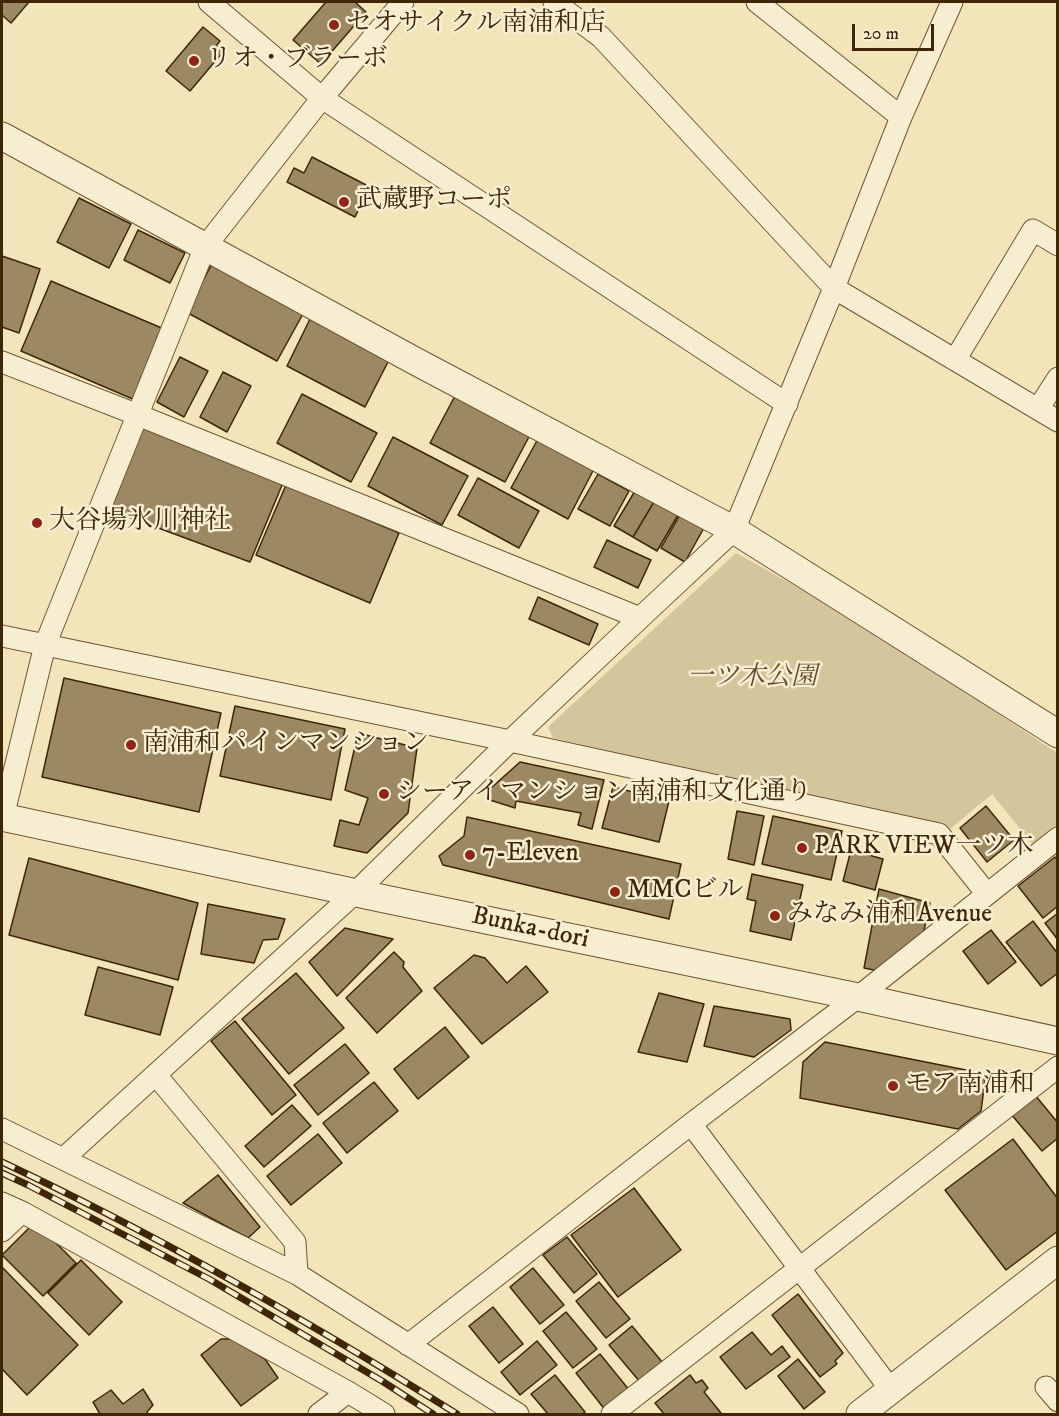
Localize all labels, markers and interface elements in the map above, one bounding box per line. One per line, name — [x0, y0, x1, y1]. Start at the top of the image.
place label: セオサイクル南浦和店 — [346, 9, 606, 41]
scale bar — [855, 12, 938, 50]
marker: セオサイクル南浦和店 — [327, 18, 341, 32]
text: 20 m — [863, 23, 899, 45]
place label: リオ・ブラーボ — [206, 45, 388, 77]
marker: リオ・ブラーボ — [187, 54, 201, 68]
place label: 武蔵野コーポ — [356, 186, 512, 218]
marker: 武蔵野コーポ — [337, 195, 351, 209]
place label: 大谷場氷川神社 — [49, 507, 231, 539]
marker: 大谷場氷川神社 — [30, 516, 44, 530]
park label: 一ツ木公園 — [687, 663, 817, 695]
place label: 南浦和パインマンション — [143, 729, 429, 761]
marker: 南浦和パインマンション — [124, 738, 138, 752]
place label: シーアイマンション南浦和文化通り — [396, 778, 812, 810]
marker: シーアイマンション南浦和文化通り — [377, 787, 391, 801]
place label: PARK VIEW一ツ木 — [814, 832, 1033, 864]
place label: 7-Eleven — [482, 839, 579, 871]
marker: PARK VIEW一ツ木 — [795, 841, 809, 855]
marker: 7-Eleven — [463, 848, 477, 862]
place label: MMCビル — [627, 876, 744, 908]
marker: MMCビル — [608, 885, 622, 899]
place label: みなみ浦和Avenue — [787, 900, 992, 932]
street label: Bunka-dori — [469, 901, 591, 957]
marker: みなみ浦和Avenue — [768, 909, 782, 923]
place label: モア南浦和 — [905, 1070, 1035, 1102]
marker: モア南浦和 — [886, 1079, 900, 1093]

